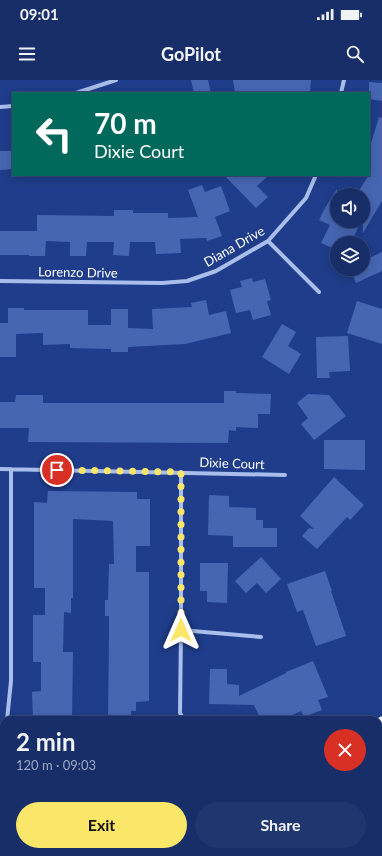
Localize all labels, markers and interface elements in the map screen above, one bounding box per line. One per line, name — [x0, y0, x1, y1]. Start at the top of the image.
text: 09:01 — [20, 5, 59, 23]
icon: menu — [16, 43, 38, 65]
text: GoPilot — [161, 43, 221, 65]
icon: search — [344, 43, 366, 65]
text: 70 m — [94, 106, 157, 140]
icon: left — [28, 108, 80, 160]
text: Dixie Court — [94, 140, 184, 162]
map controls — [330, 188, 370, 276]
button: sound — [330, 188, 370, 228]
street label: Diana Drive — [201, 222, 267, 270]
button: layers — [330, 236, 370, 276]
street label: Lorenzo Drive — [38, 263, 118, 281]
pin — [40, 453, 74, 487]
street label: Dixie Court — [199, 454, 265, 472]
icon: arrive — [46, 459, 68, 481]
position arrow — [160, 609, 202, 651]
text: 2 min — [16, 727, 76, 756]
button: close — [324, 729, 366, 771]
text: 120 m · 09:03 — [16, 757, 96, 773]
button: Exit — [16, 802, 187, 848]
button: Share — [195, 802, 366, 848]

